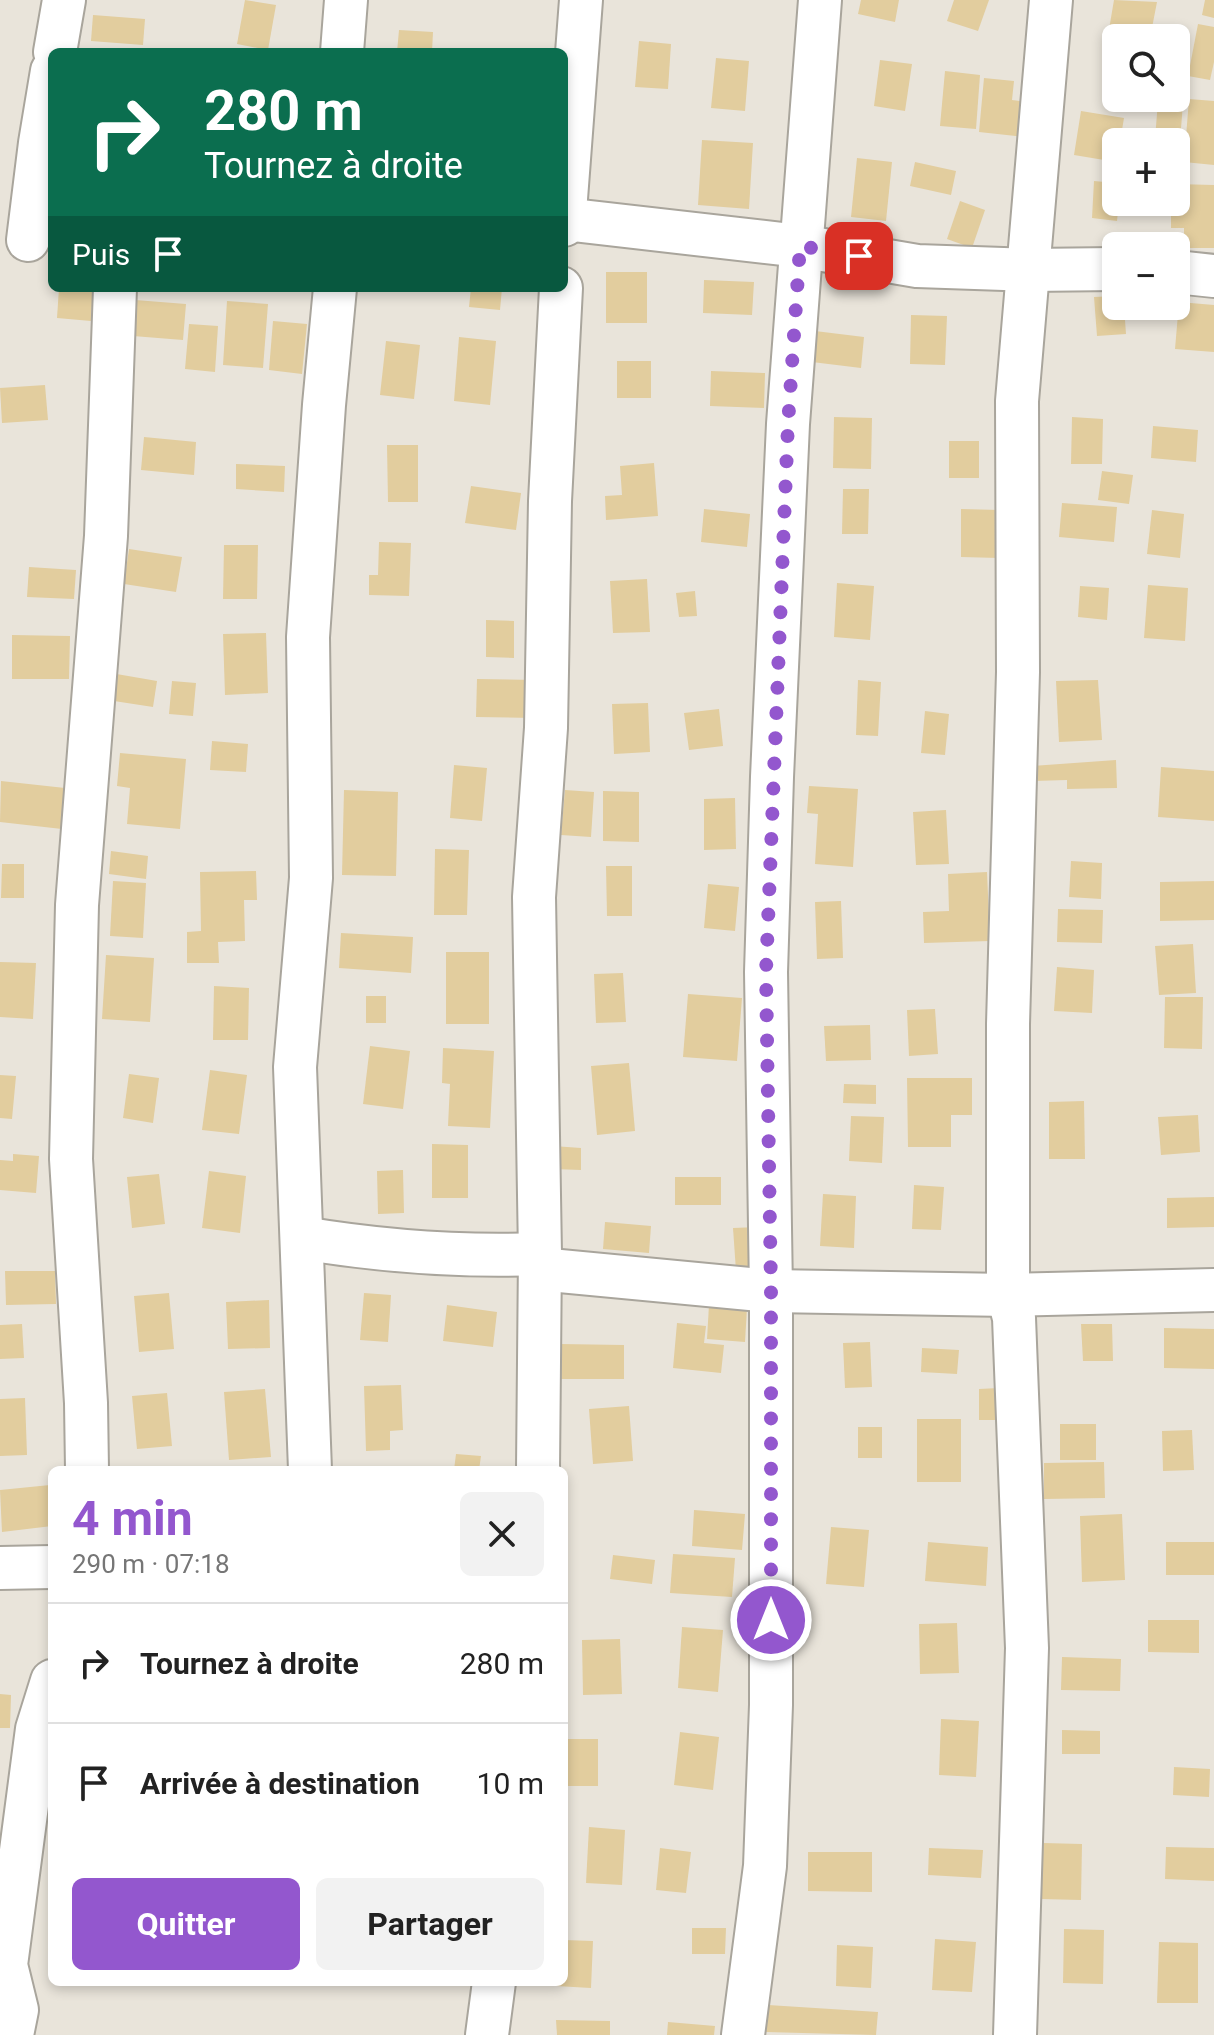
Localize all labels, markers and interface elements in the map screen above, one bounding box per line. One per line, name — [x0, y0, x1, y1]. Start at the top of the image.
map controls — [1102, 24, 1190, 320]
button: search — [1102, 24, 1190, 112]
text: 280 m — [204, 78, 363, 144]
icon: right — [72, 80, 176, 184]
button: + — [1102, 128, 1190, 216]
text: Tournez à droite — [204, 145, 463, 187]
pin — [825, 222, 893, 290]
icon: arrive — [146, 232, 190, 276]
button: − — [1102, 232, 1190, 320]
icon: arrive — [837, 234, 881, 278]
text: Puis — [72, 237, 130, 272]
text: 4 min — [72, 1490, 193, 1547]
button: close — [460, 1492, 544, 1576]
text: 290 m · 07:18 — [72, 1549, 230, 1579]
position arrow — [729, 1578, 813, 1662]
icon: right — [72, 1641, 116, 1685]
text: Tournez à droite — [140, 1646, 359, 1681]
text: 280 m — [460, 1646, 544, 1681]
icon: arrive — [72, 1761, 116, 1805]
text: Arrivée à destination — [140, 1766, 420, 1801]
text: 10 m — [477, 1766, 544, 1801]
button: Quitter — [72, 1878, 300, 1970]
button: Partager — [316, 1878, 544, 1970]

